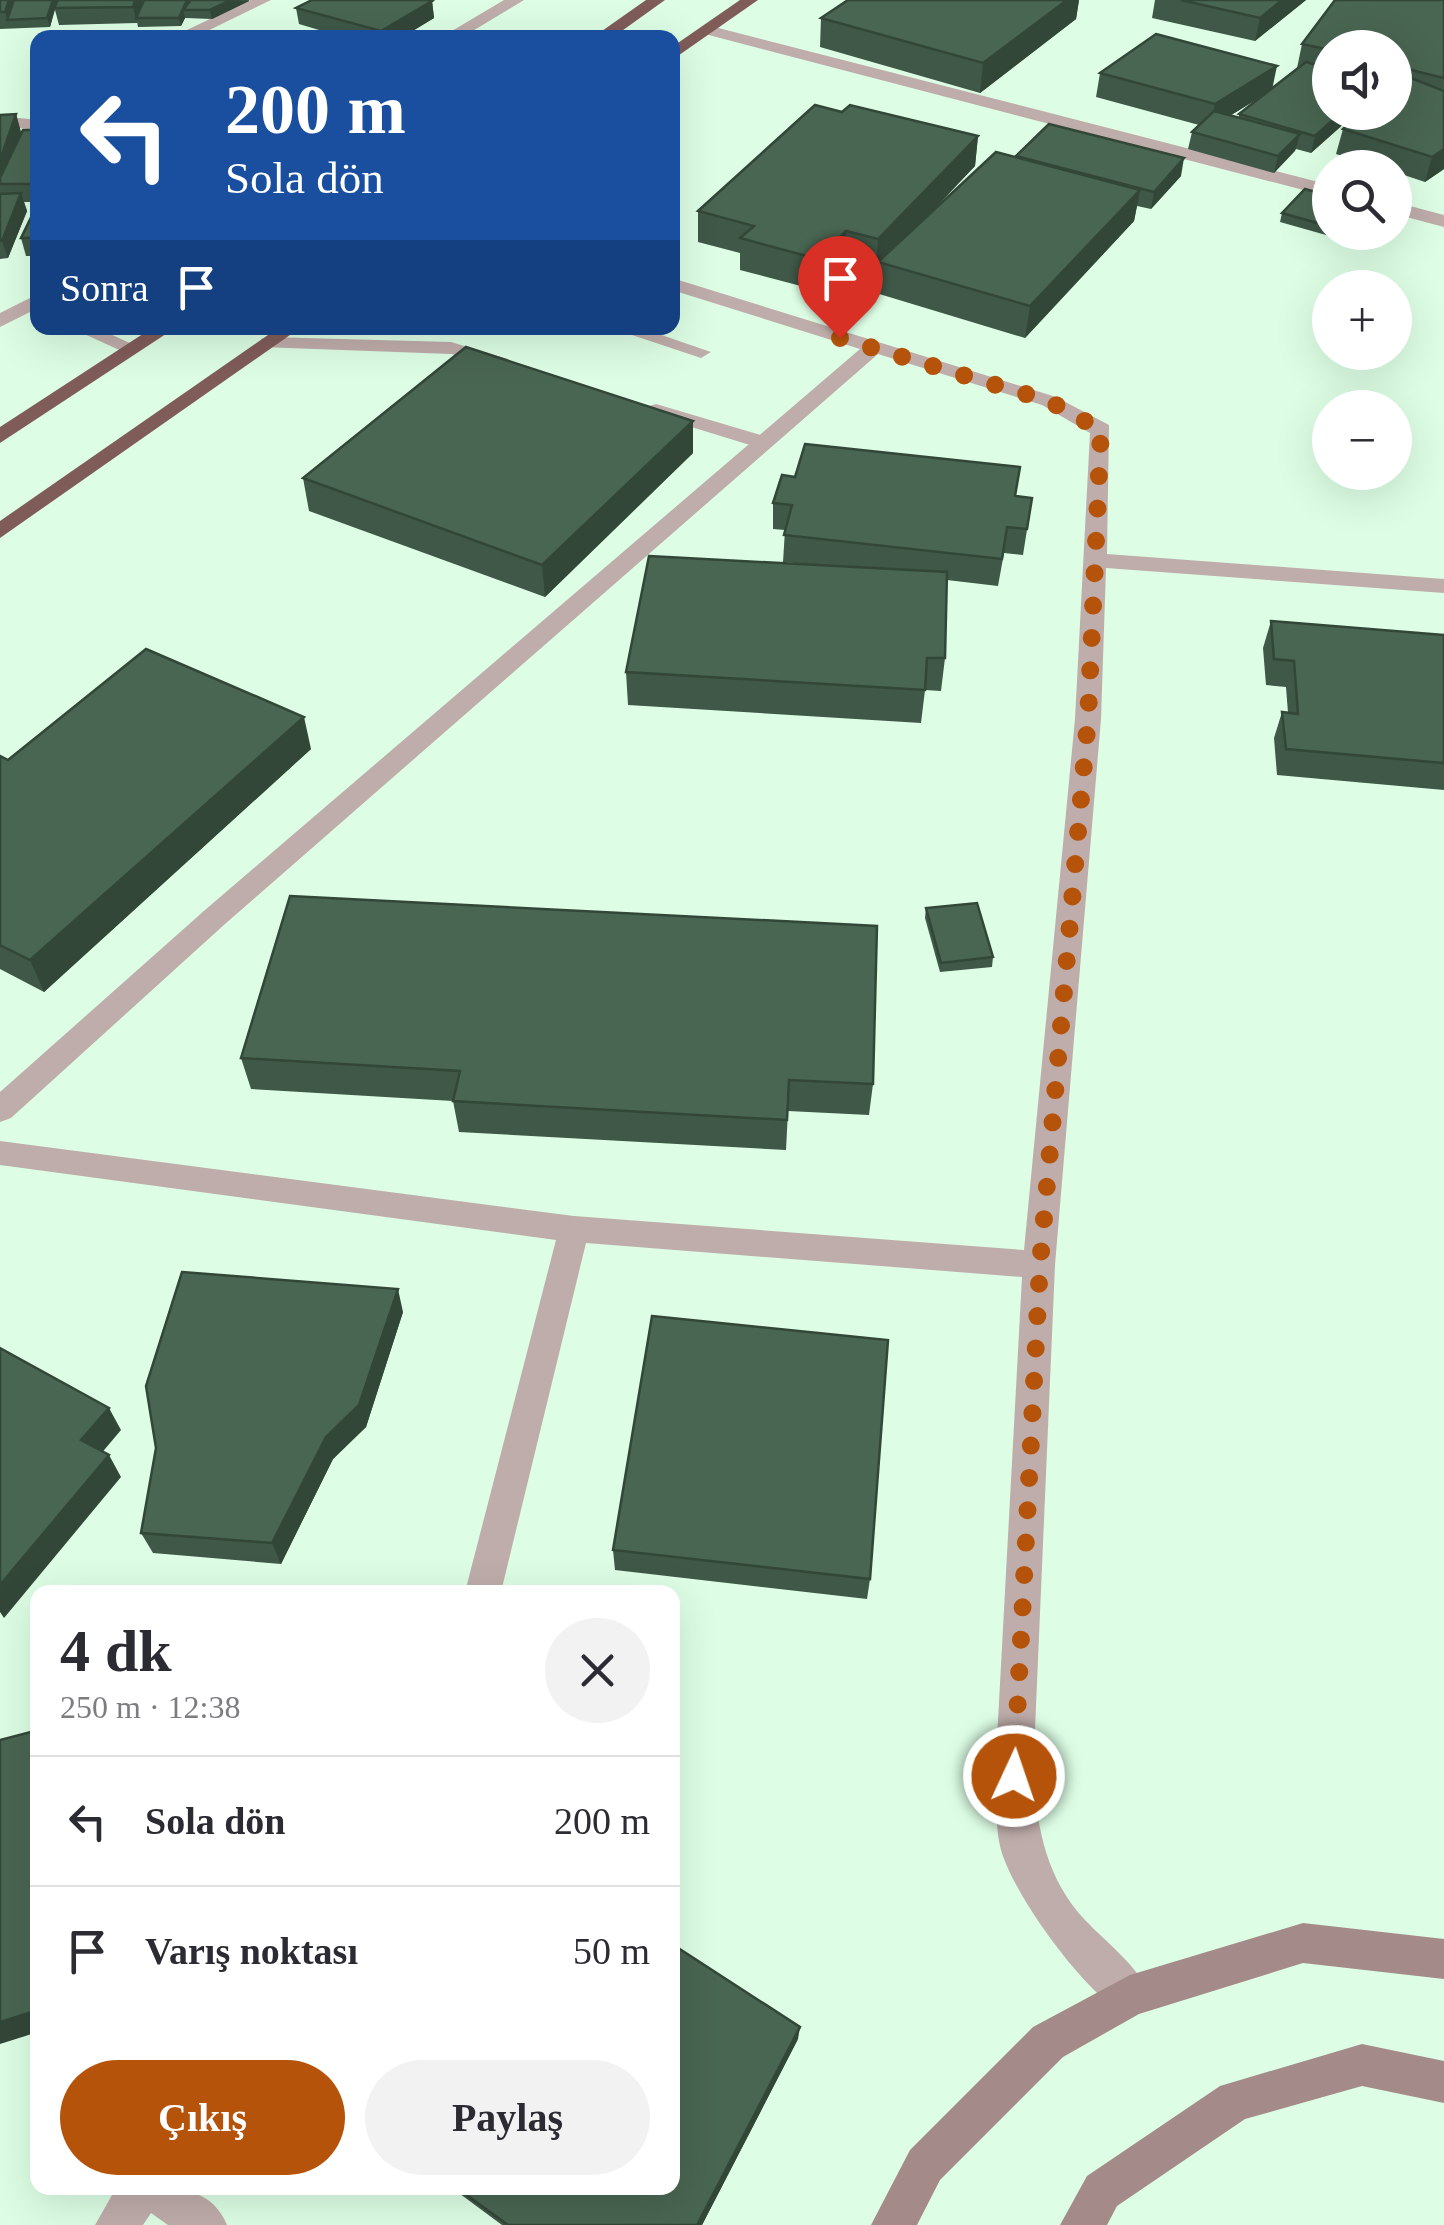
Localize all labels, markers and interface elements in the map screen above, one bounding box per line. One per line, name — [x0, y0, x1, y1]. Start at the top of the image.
map controls — [1312, 30, 1412, 490]
button: sound — [1312, 30, 1412, 130]
icon: left — [60, 70, 190, 200]
text: 200 m — [225, 71, 406, 148]
button: search — [1312, 150, 1412, 250]
text: Sola dön — [225, 153, 384, 203]
pin — [798, 236, 883, 339]
icon: arrive — [813, 251, 868, 306]
icon: arrive — [169, 260, 224, 315]
text: Sonra — [60, 267, 149, 309]
button: + — [1312, 270, 1412, 370]
button: − — [1312, 390, 1412, 490]
text: 4 dk — [60, 1618, 172, 1684]
button: close — [545, 1618, 650, 1723]
text: 250 m · 12:38 — [60, 1689, 240, 1725]
position arrow — [962, 1724, 1066, 1828]
icon: left — [60, 1794, 115, 1849]
text: Sola dön — [145, 1800, 285, 1842]
text: 200 m — [554, 1800, 650, 1842]
icon: arrive — [60, 1924, 115, 1979]
text: Varış noktası — [145, 1930, 358, 1972]
text: 50 m — [573, 1930, 650, 1972]
button: Çıkış — [60, 2060, 345, 2175]
button: Paylaş — [365, 2060, 650, 2175]

